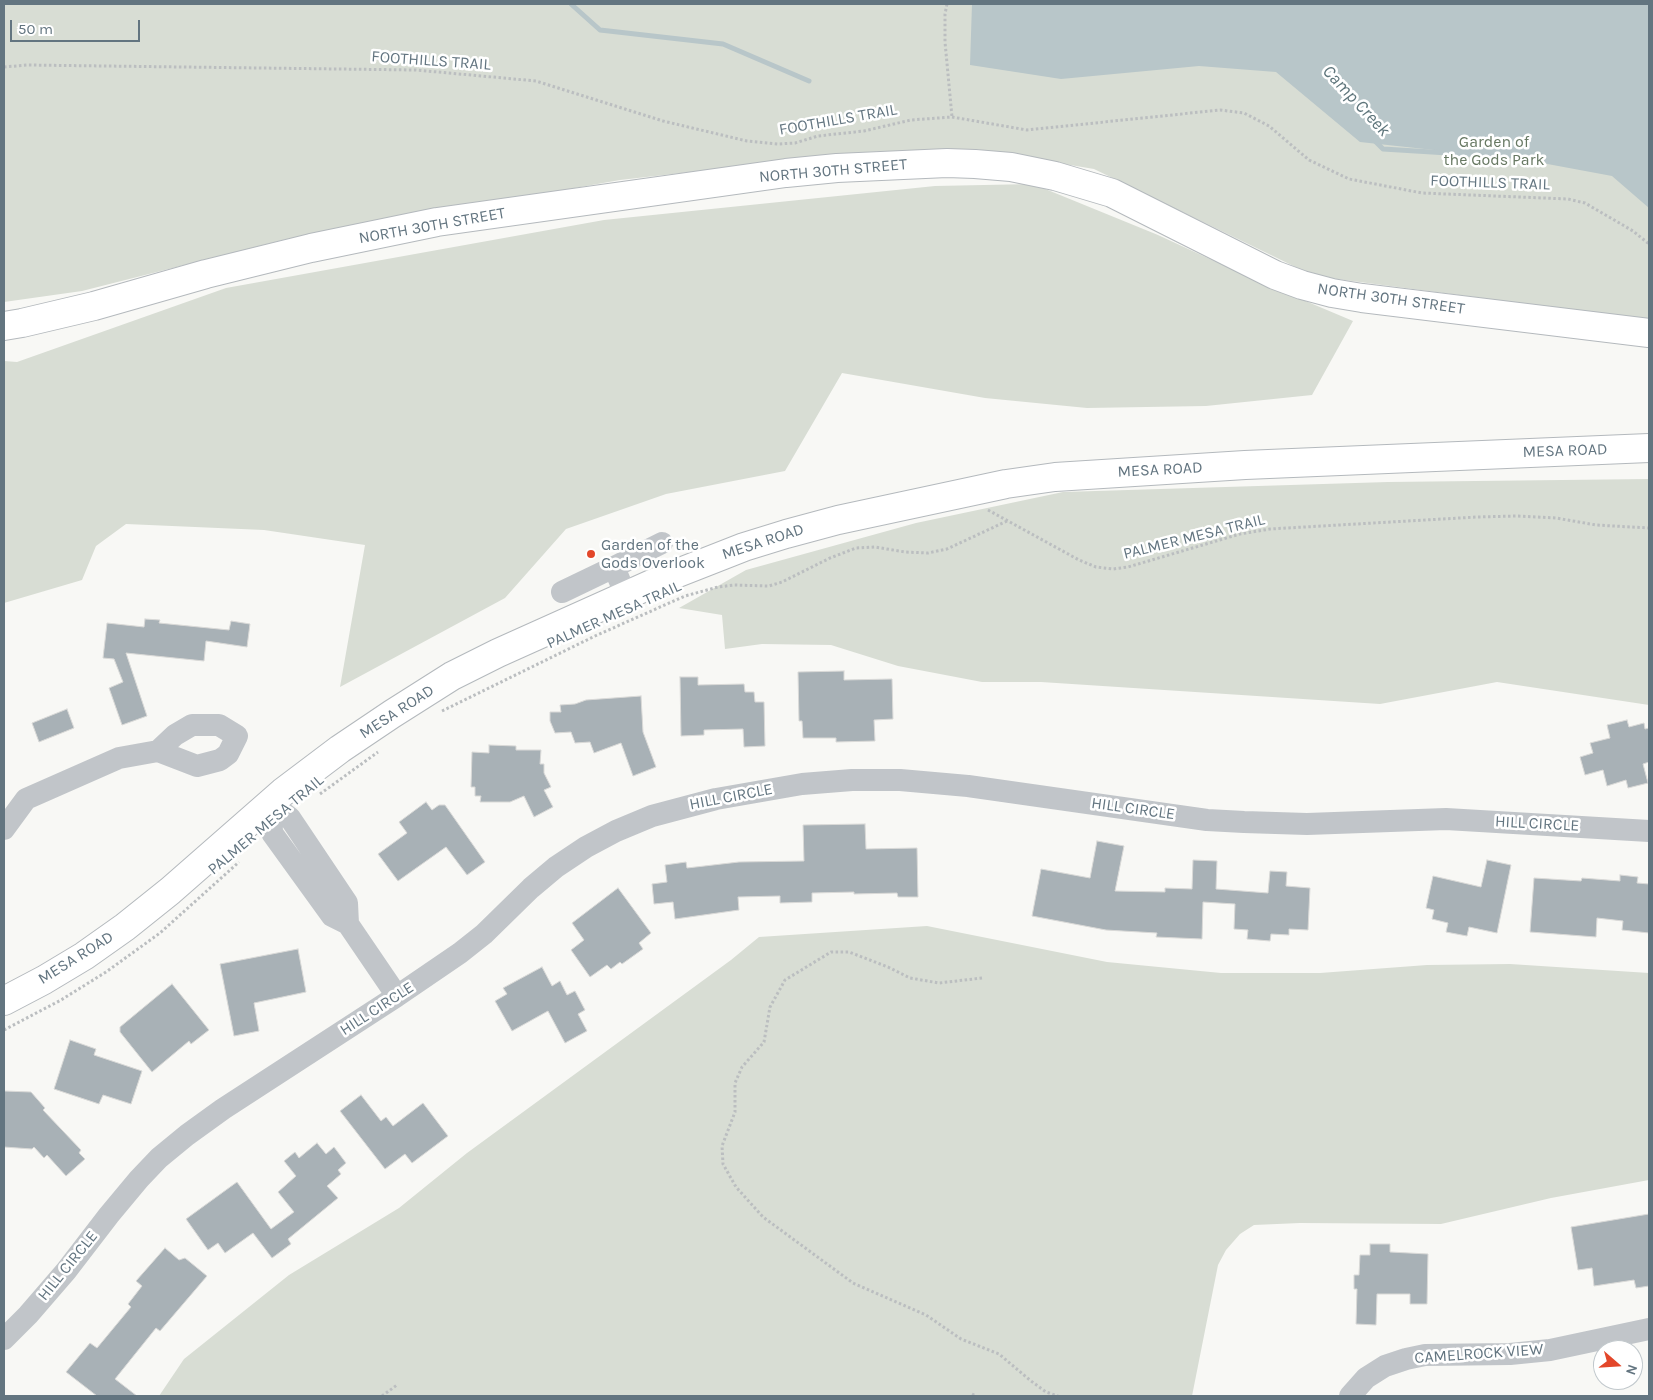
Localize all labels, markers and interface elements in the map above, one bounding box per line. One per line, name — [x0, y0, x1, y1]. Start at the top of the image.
scale bar — [12, 10, 142, 42]
text: 50 m — [18, 20, 53, 38]
street label: FOOTHILLS TRAIL — [371, 47, 491, 75]
water label: Camp Creek — [1318, 61, 1394, 141]
street label: FOOTHILLS TRAIL — [777, 100, 899, 140]
park label: Garden of the Gods Park — [1444, 132, 1544, 170]
street label: NORTH 30TH STREET — [758, 155, 908, 187]
street label: FOOTHILLS TRAIL — [1430, 171, 1550, 195]
street label: NORTH 30TH STREET — [357, 204, 507, 248]
street label: NORTH 30TH STREET — [1316, 279, 1466, 319]
street label: MESA ROAD — [1522, 440, 1608, 462]
street label: MESA ROAD — [1117, 458, 1203, 482]
street label: PALMER MESA TRAIL — [1121, 510, 1267, 564]
street label: MESA ROAD — [720, 520, 806, 564]
place label: Garden of the Gods Overlook — [601, 535, 705, 573]
marker: Garden of the Gods Overlook — [585, 548, 597, 560]
street label: PALMER MESA TRAIL — [544, 577, 684, 653]
street label: MESA ROAD — [356, 681, 438, 743]
street label: PALMER MESA TRAIL — [204, 771, 328, 879]
street label: HILL CIRCLE — [688, 780, 774, 814]
street label: HILL CIRCLE — [1090, 794, 1176, 824]
street label: HILL CIRCLE — [1494, 812, 1580, 836]
street label: MESA ROAD — [35, 927, 117, 989]
street label: HILL CIRCLE — [336, 978, 418, 1040]
street label: HILL CIRCLE — [34, 1227, 102, 1305]
street label: CAMELROCK VIEW — [1414, 1340, 1544, 1368]
north arrow — [1593, 1340, 1643, 1390]
text: N — [1622, 1362, 1641, 1377]

